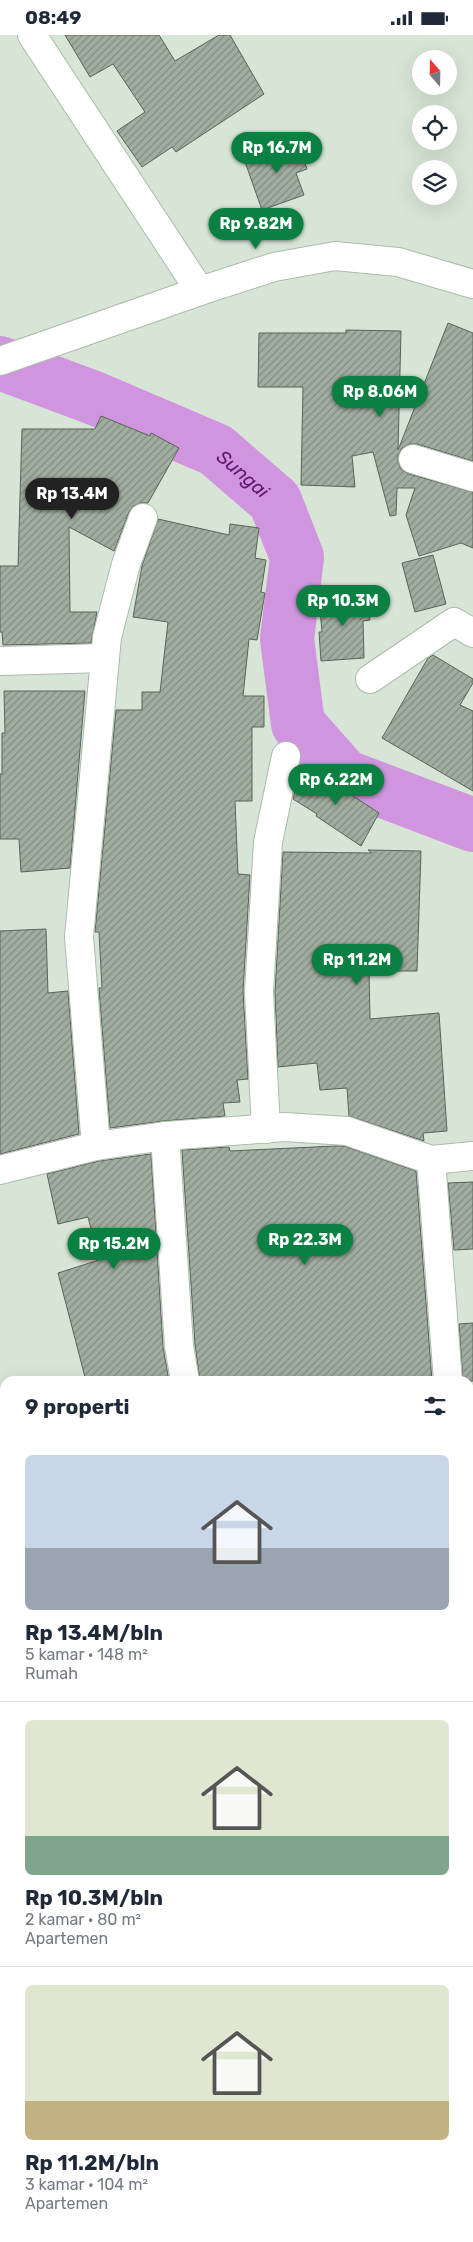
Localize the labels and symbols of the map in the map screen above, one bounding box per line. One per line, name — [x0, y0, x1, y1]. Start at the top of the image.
north arrow — [412, 50, 458, 95]
pin: Rp 16.7M — [225, 131, 329, 174]
pin: Rp 9.82M — [204, 207, 308, 250]
pin: Rp 8.06M — [328, 375, 432, 418]
water label: Sungai — [212, 445, 274, 503]
pin: Rp 13.4M — [20, 477, 124, 520]
pin: Rp 10.3M — [291, 585, 395, 627]
pin: Rp 6.22M — [284, 763, 388, 806]
pin: Rp 11.2M — [305, 943, 409, 986]
pin: Rp 22.3M — [253, 1223, 357, 1266]
pin: Rp 15.2M — [62, 1227, 166, 1270]

